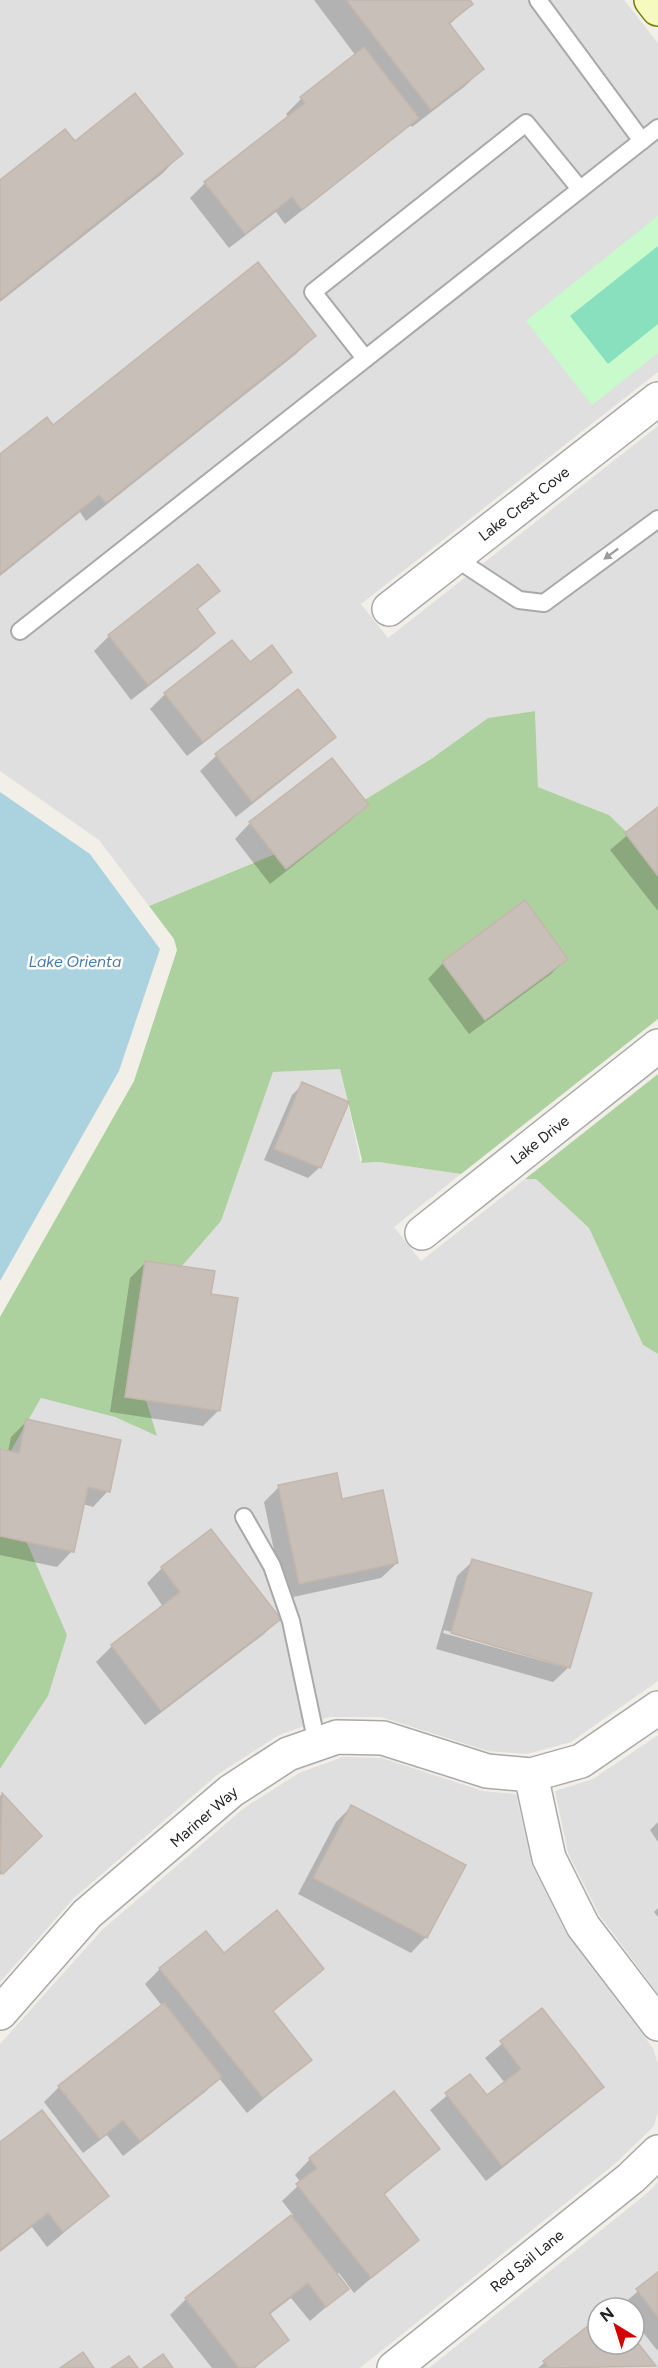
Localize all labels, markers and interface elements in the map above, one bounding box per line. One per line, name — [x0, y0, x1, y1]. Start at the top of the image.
street label: Lake Crest Cove — [475, 463, 573, 545]
one-way arrow — [604, 547, 619, 559]
water label: Lake Orienta — [29, 952, 121, 971]
street label: Lake Drive — [507, 1112, 573, 1168]
street label: Mariner Way — [167, 1783, 241, 1851]
street label: Red Sail Lane — [487, 2226, 567, 2296]
north arrow — [586, 2296, 646, 2356]
text: N — [596, 2303, 618, 2326]

